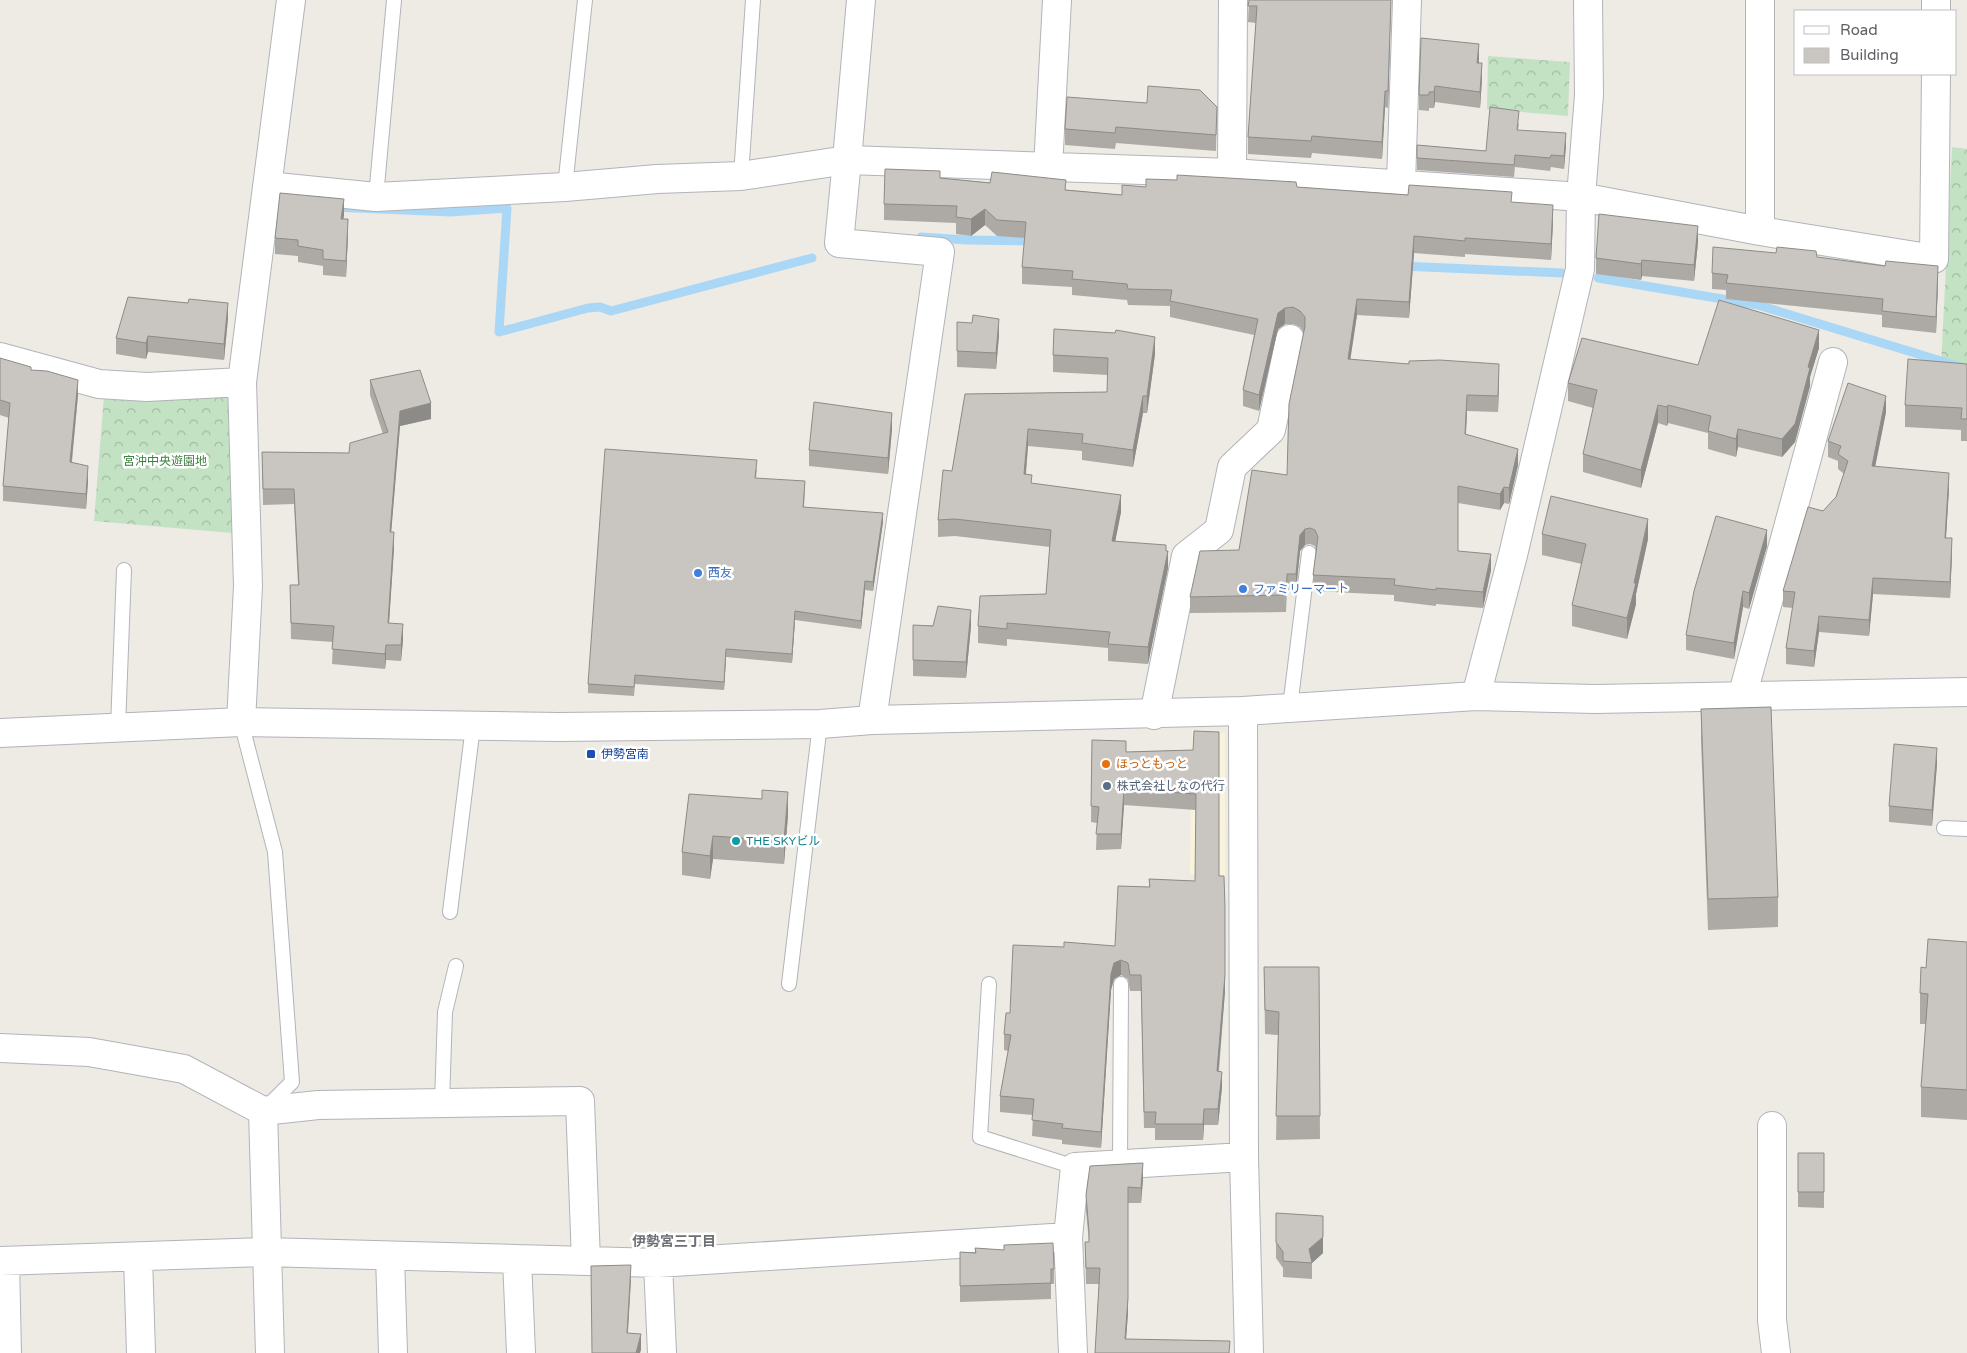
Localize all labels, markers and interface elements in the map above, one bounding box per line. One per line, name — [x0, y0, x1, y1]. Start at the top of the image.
legend — [1794, 10, 1957, 75]
text: Road — [1840, 21, 1878, 39]
text: Building — [1840, 46, 1899, 64]
park label: 宮沖中央遊園地 — [123, 454, 207, 468]
place label: 西友 — [708, 566, 732, 580]
marker: 西友 — [692, 567, 704, 579]
place label: ファミリーマート — [1253, 582, 1349, 596]
marker: ファミリーマート — [1237, 583, 1249, 595]
place label: 伊勢宮南 — [601, 747, 649, 761]
marker: 伊勢宮南 — [585, 748, 597, 760]
place label: ほっともっと — [1116, 757, 1188, 771]
marker: ほっともっと — [1100, 758, 1112, 770]
place label: 株式会社しなの代行 — [1117, 779, 1225, 793]
marker: 株式会社しなの代行 — [1101, 780, 1113, 792]
place label: THE SKYビル — [746, 834, 820, 848]
marker: THE SKYビル — [730, 835, 742, 847]
district label: 伊勢宮三丁目 — [632, 1233, 716, 1250]

